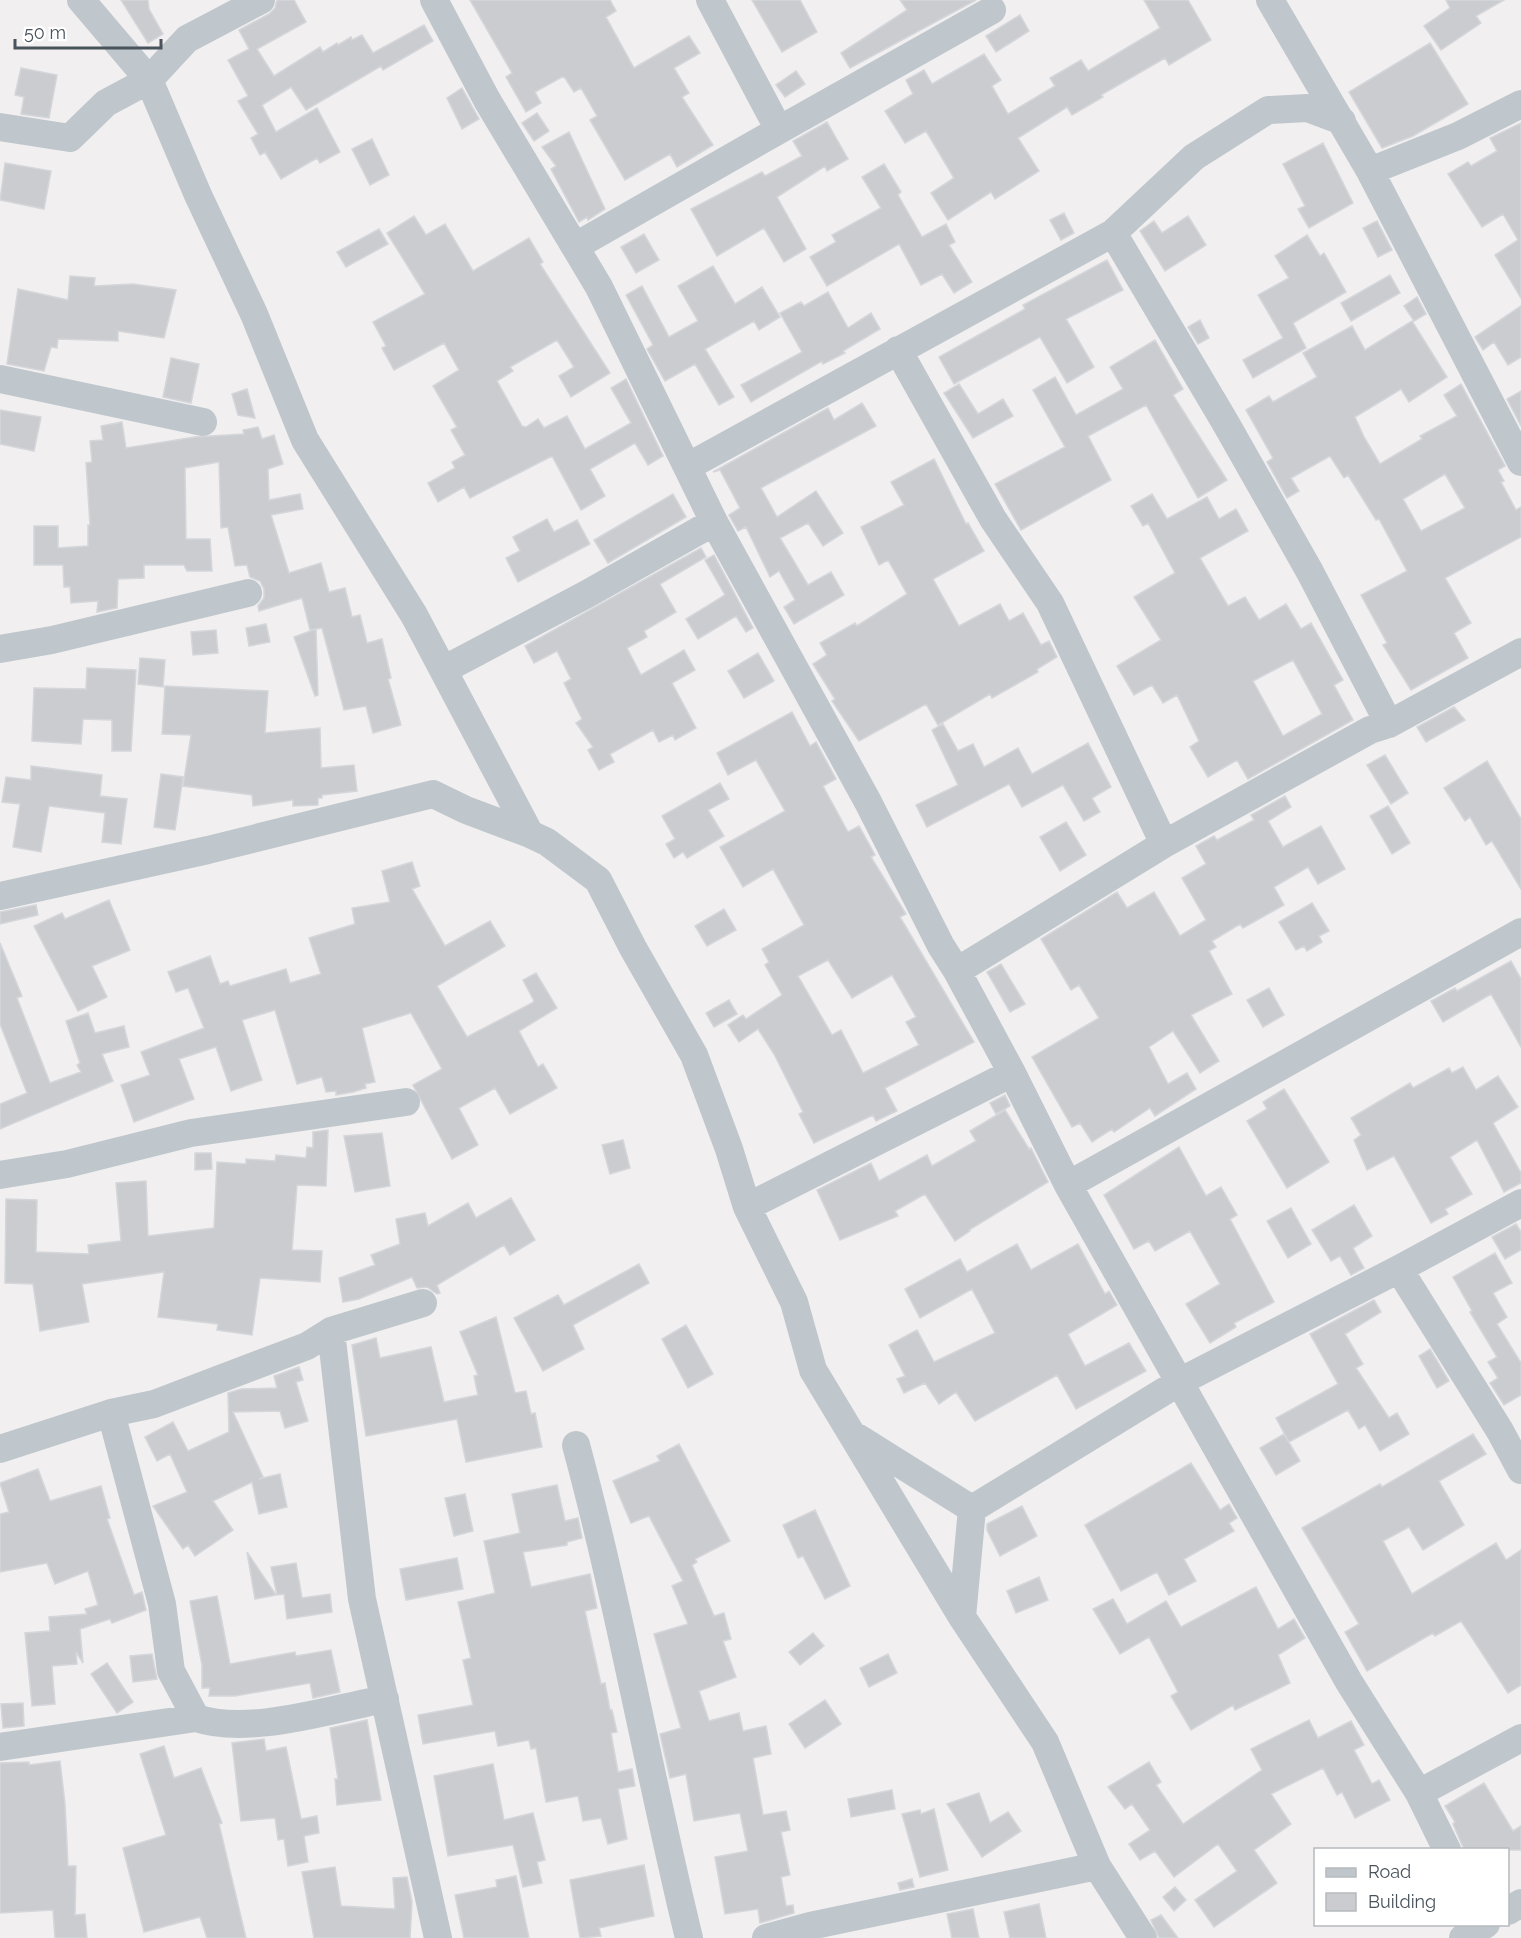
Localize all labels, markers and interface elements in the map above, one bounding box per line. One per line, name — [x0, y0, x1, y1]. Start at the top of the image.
scale bar — [15, 12, 160, 50]
text: 50 m — [24, 22, 66, 43]
legend — [1314, 1848, 1509, 1926]
text: Road — [1368, 1861, 1411, 1882]
text: Building — [1368, 1891, 1436, 1912]

